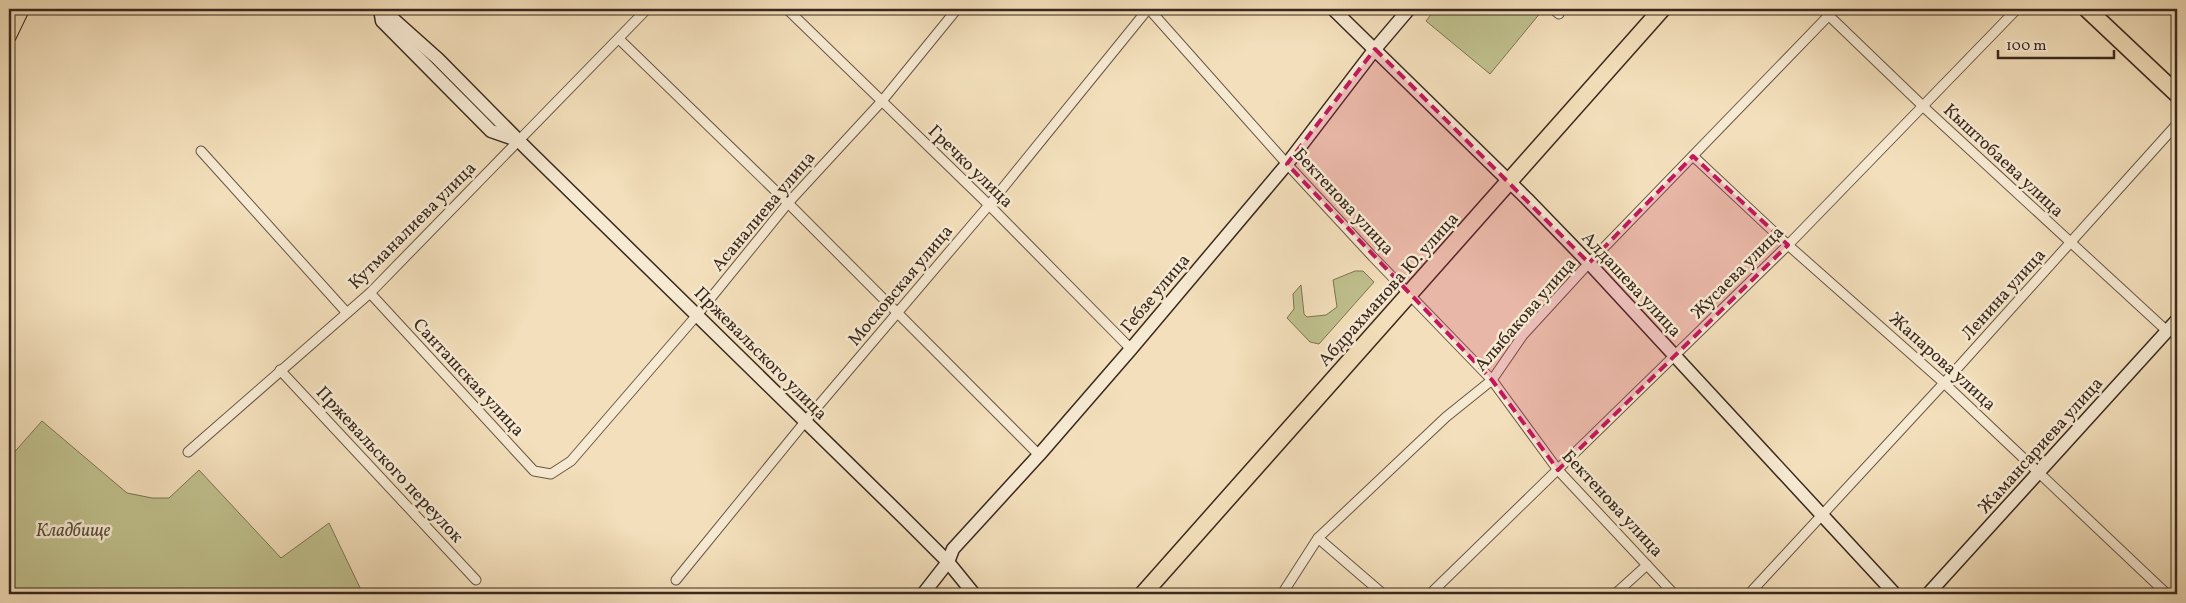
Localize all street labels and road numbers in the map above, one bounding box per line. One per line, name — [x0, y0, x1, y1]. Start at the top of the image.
street label: Кыштобаева улица — [1937, 99, 2069, 224]
street label: Гречко улица — [922, 120, 1018, 214]
street label: Бектенова улица — [1287, 143, 1399, 261]
street label: Асаналиева улица — [706, 147, 822, 277]
street label: Кутманалиева улица — [344, 157, 483, 296]
street label: Абдрахманова Ю. улица — [1313, 207, 1465, 373]
street label: Московская улица — [843, 220, 959, 352]
street label: Жусаева улица — [1686, 221, 1790, 325]
street label: Алдашева улица — [1575, 227, 1687, 343]
street label: Ленина улица — [1956, 244, 2052, 346]
street label: Гебзе улица — [1116, 249, 1197, 339]
street label: Алыбакова улица — [1470, 252, 1583, 377]
street label: Пржевальского улица — [687, 282, 832, 427]
street label: Жапарова улица — [1883, 307, 2001, 417]
street label: Санташская улица — [406, 313, 529, 443]
street label: Жамансариева улица — [1973, 372, 2109, 520]
street label: Пржевальского переулок — [309, 381, 469, 549]
street label: Бектенова улица — [1556, 445, 1668, 563]

